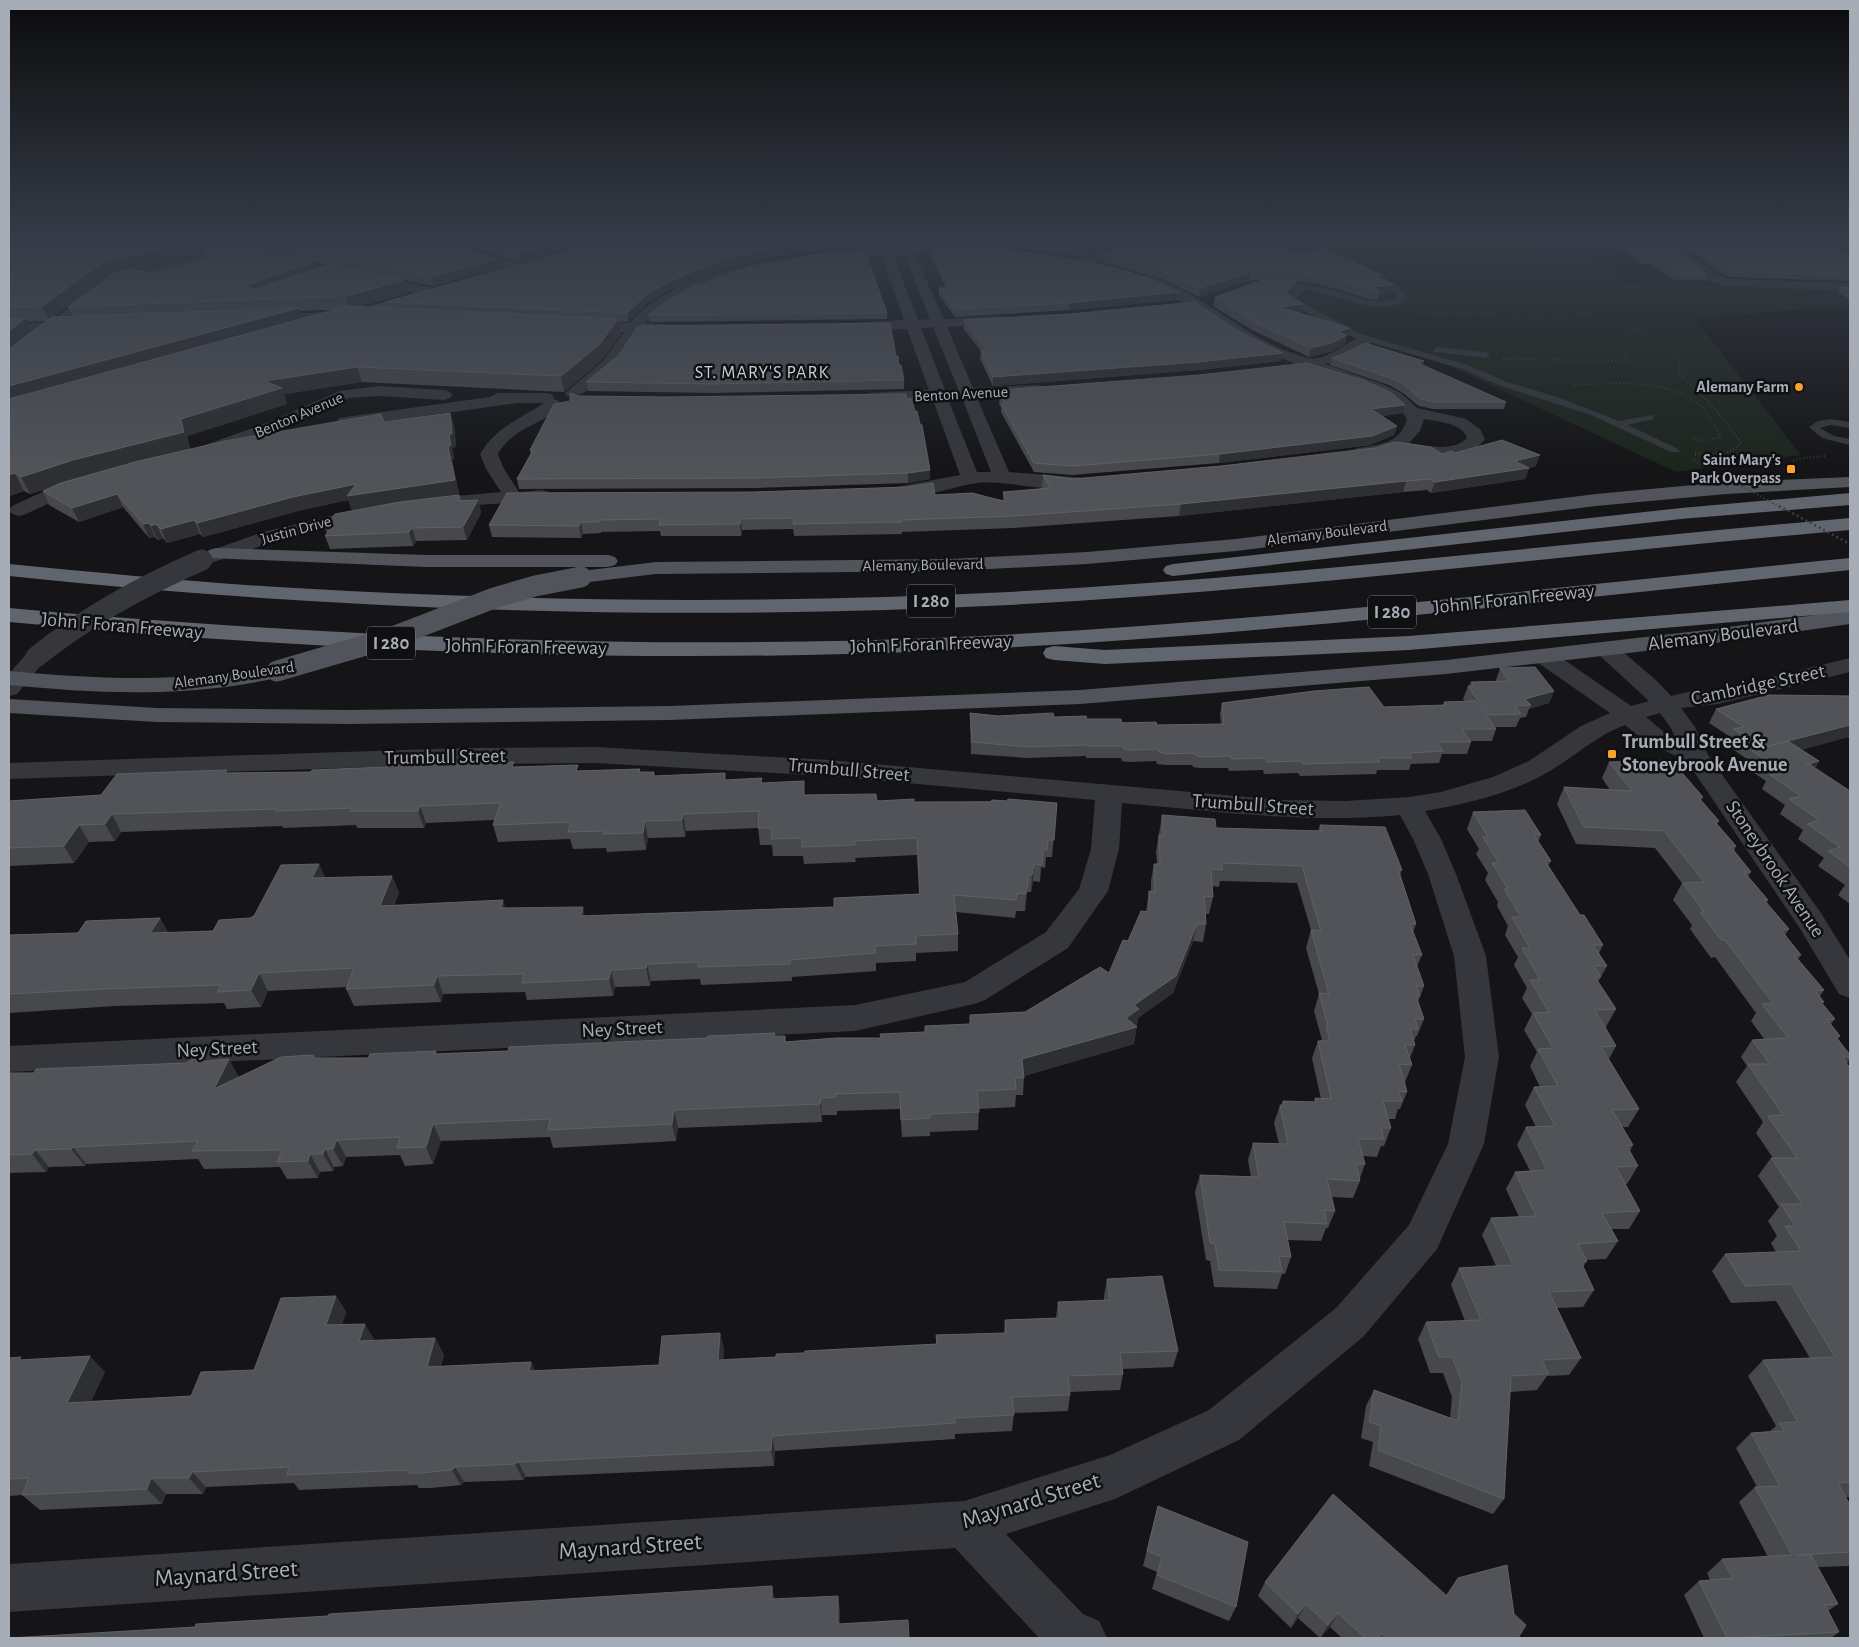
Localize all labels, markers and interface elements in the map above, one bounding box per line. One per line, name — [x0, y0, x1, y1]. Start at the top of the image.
district label: ST. MARY'S PARK — [695, 364, 829, 382]
place label: Alemany Farm — [1696, 379, 1789, 396]
marker: Alemany Farm — [1793, 381, 1805, 393]
street label: Benton Avenue — [914, 384, 1008, 404]
street label: Benton Avenue — [253, 389, 345, 441]
place label: Saint Mary's Park Overpass — [1690, 452, 1781, 486]
marker: Saint Mary's Park Overpass — [1785, 463, 1797, 475]
street label: Justin Drive — [259, 513, 333, 547]
street label: Alemany Boulevard — [1266, 518, 1388, 549]
street label: Alemany Boulevard — [862, 556, 984, 575]
street label: John F Foran Freeway — [1433, 581, 1596, 617]
road number: I 280 — [907, 584, 955, 618]
road number: I 280 — [1368, 596, 1416, 628]
street label: John F Foran Freeway — [41, 609, 204, 643]
street label: Alemany Boulevard — [1647, 616, 1799, 654]
road number: I 280 — [367, 626, 415, 660]
street label: John F Foran Freeway — [850, 631, 1012, 657]
street label: John F Foran Freeway — [445, 636, 607, 658]
street label: Alemany Boulevard — [173, 659, 295, 692]
street label: Cambridge Street — [1689, 661, 1827, 709]
place label: Trumbull Street & Stoneybrook Avenue — [1622, 732, 1787, 775]
street label: Trumbull Street — [384, 746, 507, 768]
marker: Trumbull Street & Stoneybrook Avenue — [1606, 748, 1618, 760]
street label: Trumbull Street — [787, 755, 911, 785]
street label: Trumbull Street — [1192, 791, 1315, 819]
street label: Stoneybrook Avenue — [1722, 797, 1828, 941]
street label: Ney Street — [581, 1017, 664, 1041]
street label: Ney Street — [176, 1037, 259, 1061]
street label: Maynard Street — [959, 1468, 1103, 1533]
street label: Maynard Street — [558, 1530, 703, 1564]
street label: Maynard Street — [154, 1557, 299, 1591]

